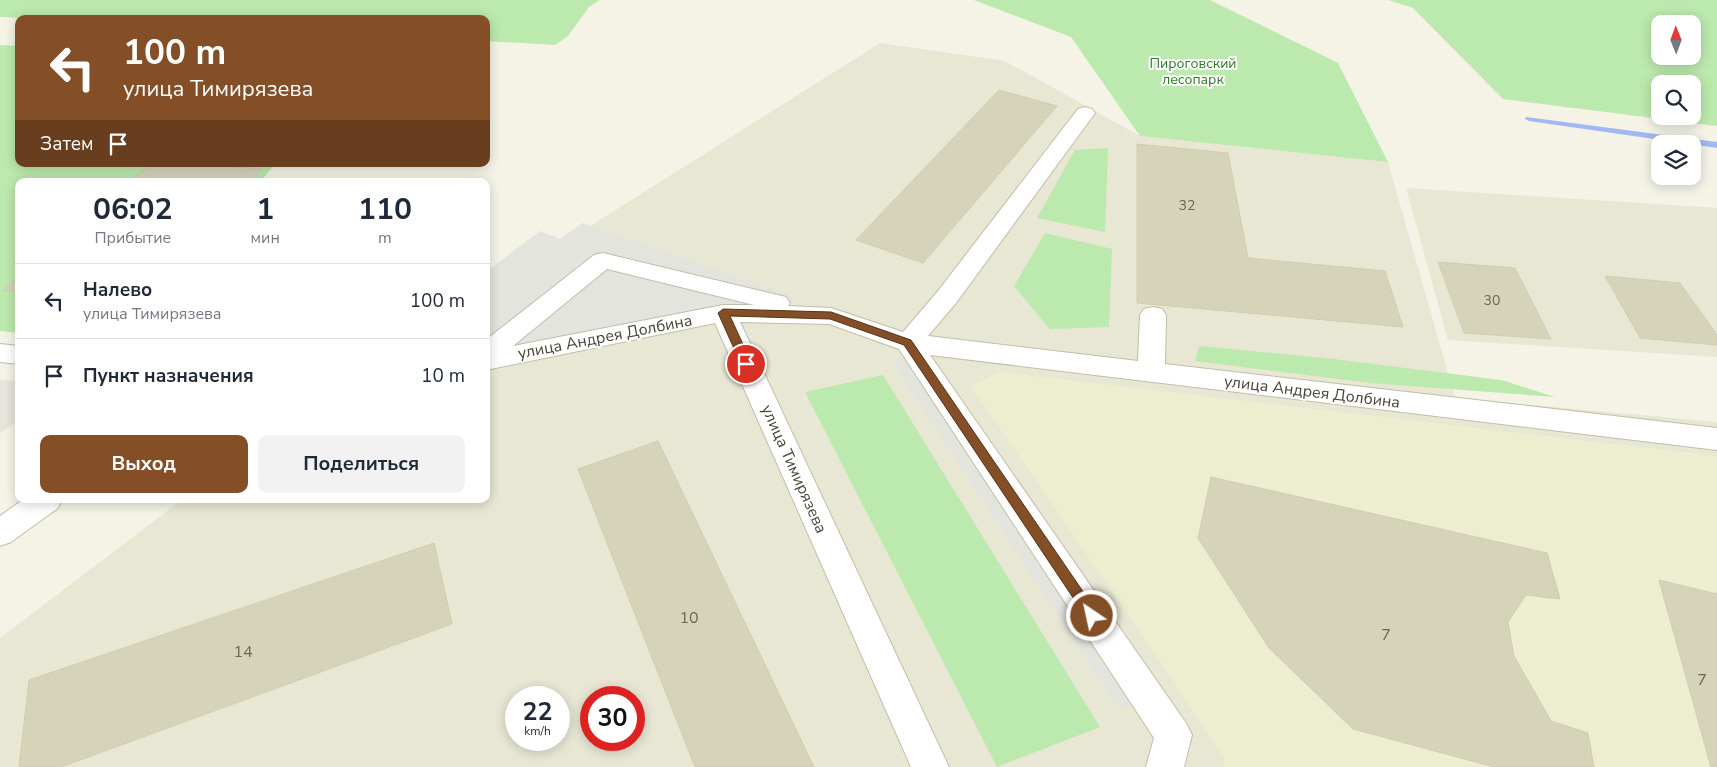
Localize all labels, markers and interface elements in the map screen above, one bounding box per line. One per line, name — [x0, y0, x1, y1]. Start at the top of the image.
north arrow — [1651, 15, 1701, 65]
map controls — [1651, 15, 1701, 185]
text: 100 m — [123, 29, 226, 76]
icon: left — [40, 35, 105, 100]
park label: Пироговский лесопарк — [1150, 54, 1237, 89]
text: улица Тимирязева — [123, 74, 313, 104]
button: search — [1651, 75, 1701, 125]
icon: arrive — [104, 130, 132, 158]
text: Затем — [40, 131, 94, 157]
button: layers — [1651, 135, 1701, 185]
text: 06:02 — [93, 189, 173, 230]
text: 1 — [256, 189, 274, 230]
text: 110 — [358, 189, 412, 230]
house number: 32 — [1179, 196, 1195, 215]
text: Прибытие — [94, 227, 171, 249]
text: мин — [251, 227, 280, 249]
text: m — [378, 227, 392, 249]
text: Налево — [83, 277, 152, 303]
icon: left — [40, 287, 68, 315]
text: 100 m — [410, 288, 465, 314]
house number: 30 — [1484, 291, 1500, 310]
text: улица Тимирязева — [83, 303, 222, 325]
street label: улица Андрея Долбина — [516, 309, 694, 365]
pin — [725, 343, 767, 385]
icon: arrive — [732, 350, 760, 378]
icon: arrive — [40, 362, 68, 390]
text: Пункт назначения — [83, 363, 254, 389]
text: 10 m — [421, 363, 465, 389]
street label: улица Андрея Долбина — [1223, 370, 1401, 414]
street label: улица Тимирязева — [756, 401, 832, 537]
button: Выход — [40, 435, 248, 493]
button: Поделиться — [258, 435, 465, 493]
position arrow — [1065, 589, 1117, 641]
house number: 10 — [679, 607, 699, 629]
house number: 7 — [1381, 624, 1391, 646]
house number: 14 — [233, 641, 253, 663]
house number: 7 — [1697, 669, 1707, 691]
speed limit sign: 30 — [580, 686, 645, 751]
text: 22 — [522, 695, 553, 729]
text: km/h — [524, 723, 551, 739]

